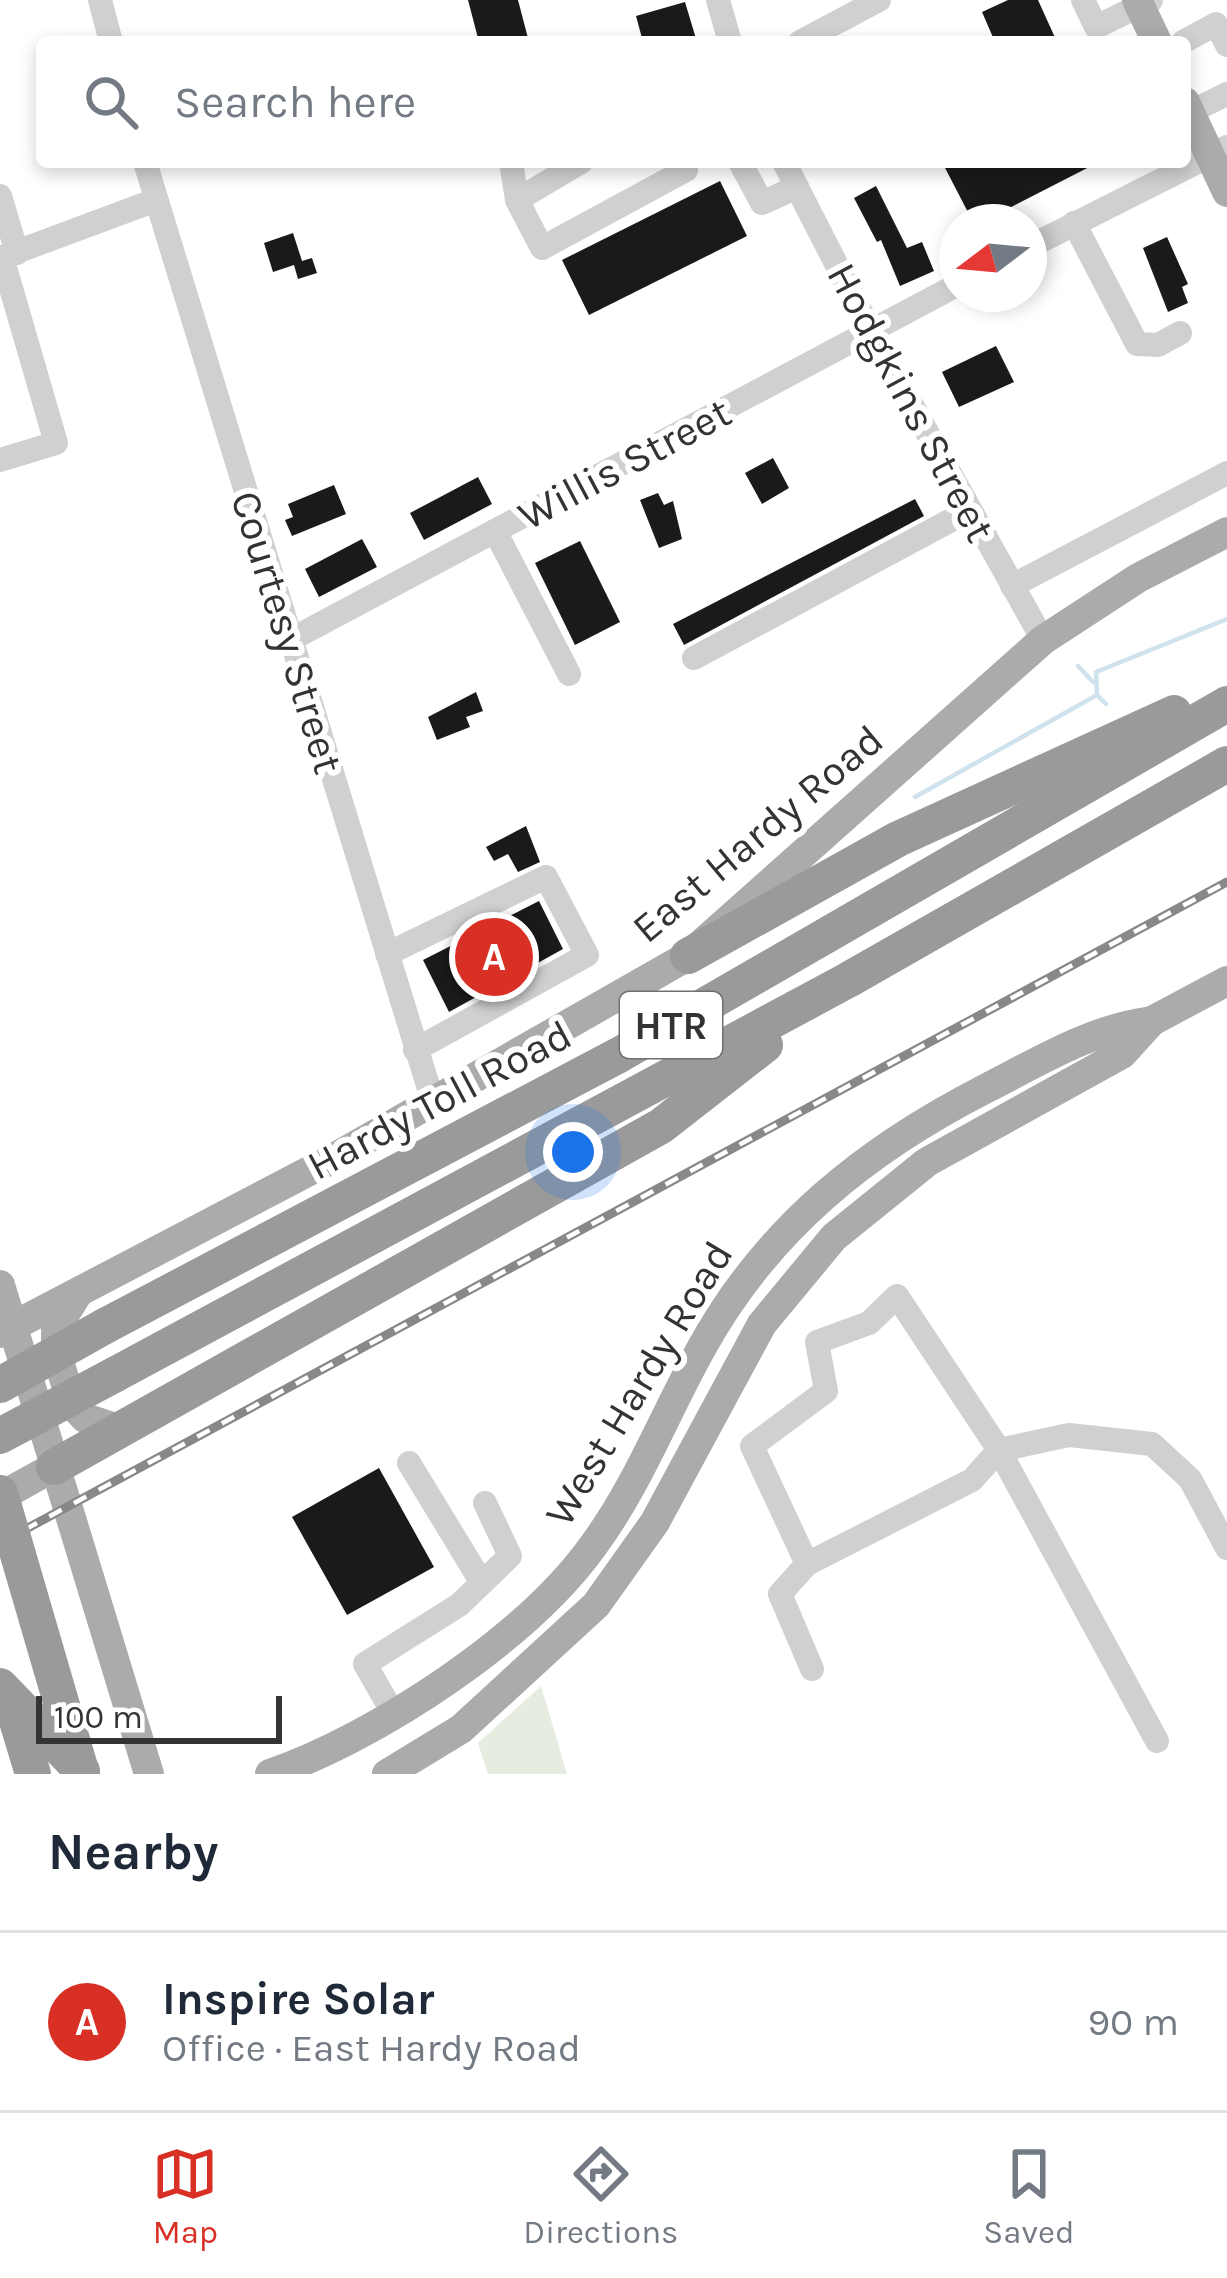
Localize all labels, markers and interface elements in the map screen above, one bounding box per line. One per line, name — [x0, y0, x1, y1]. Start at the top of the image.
search box — [36, 36, 1191, 168]
icon: search — [78, 69, 144, 135]
text: Search here — [174, 76, 416, 128]
north arrow — [939, 204, 1047, 312]
street label: Hodgkins Street — [817, 255, 1006, 550]
street label: Willis Street — [510, 387, 739, 541]
street label: Courtesy Street — [220, 485, 354, 780]
street label: East Hardy Road — [622, 714, 893, 953]
pin: A — [455, 912, 533, 1002]
road number: HTR — [620, 992, 722, 1058]
street label: Hardy Toll Road — [299, 1009, 580, 1190]
your location — [543, 1122, 603, 1182]
street label: West Hardy Road — [534, 1232, 743, 1535]
scale bar — [36, 1690, 282, 1743]
text: 100 m — [54, 1698, 143, 1736]
text: Nearby — [48, 1822, 218, 1882]
text: Inspire Solar — [162, 1973, 434, 2025]
text: A — [75, 1999, 99, 2045]
text: 90 m — [1087, 1999, 1179, 2045]
text: Office · East Hardy Road — [162, 2025, 581, 2071]
tab: Map — [152, 2141, 218, 2251]
tab: Directions — [523, 2141, 678, 2251]
tab: Saved — [983, 2141, 1075, 2251]

